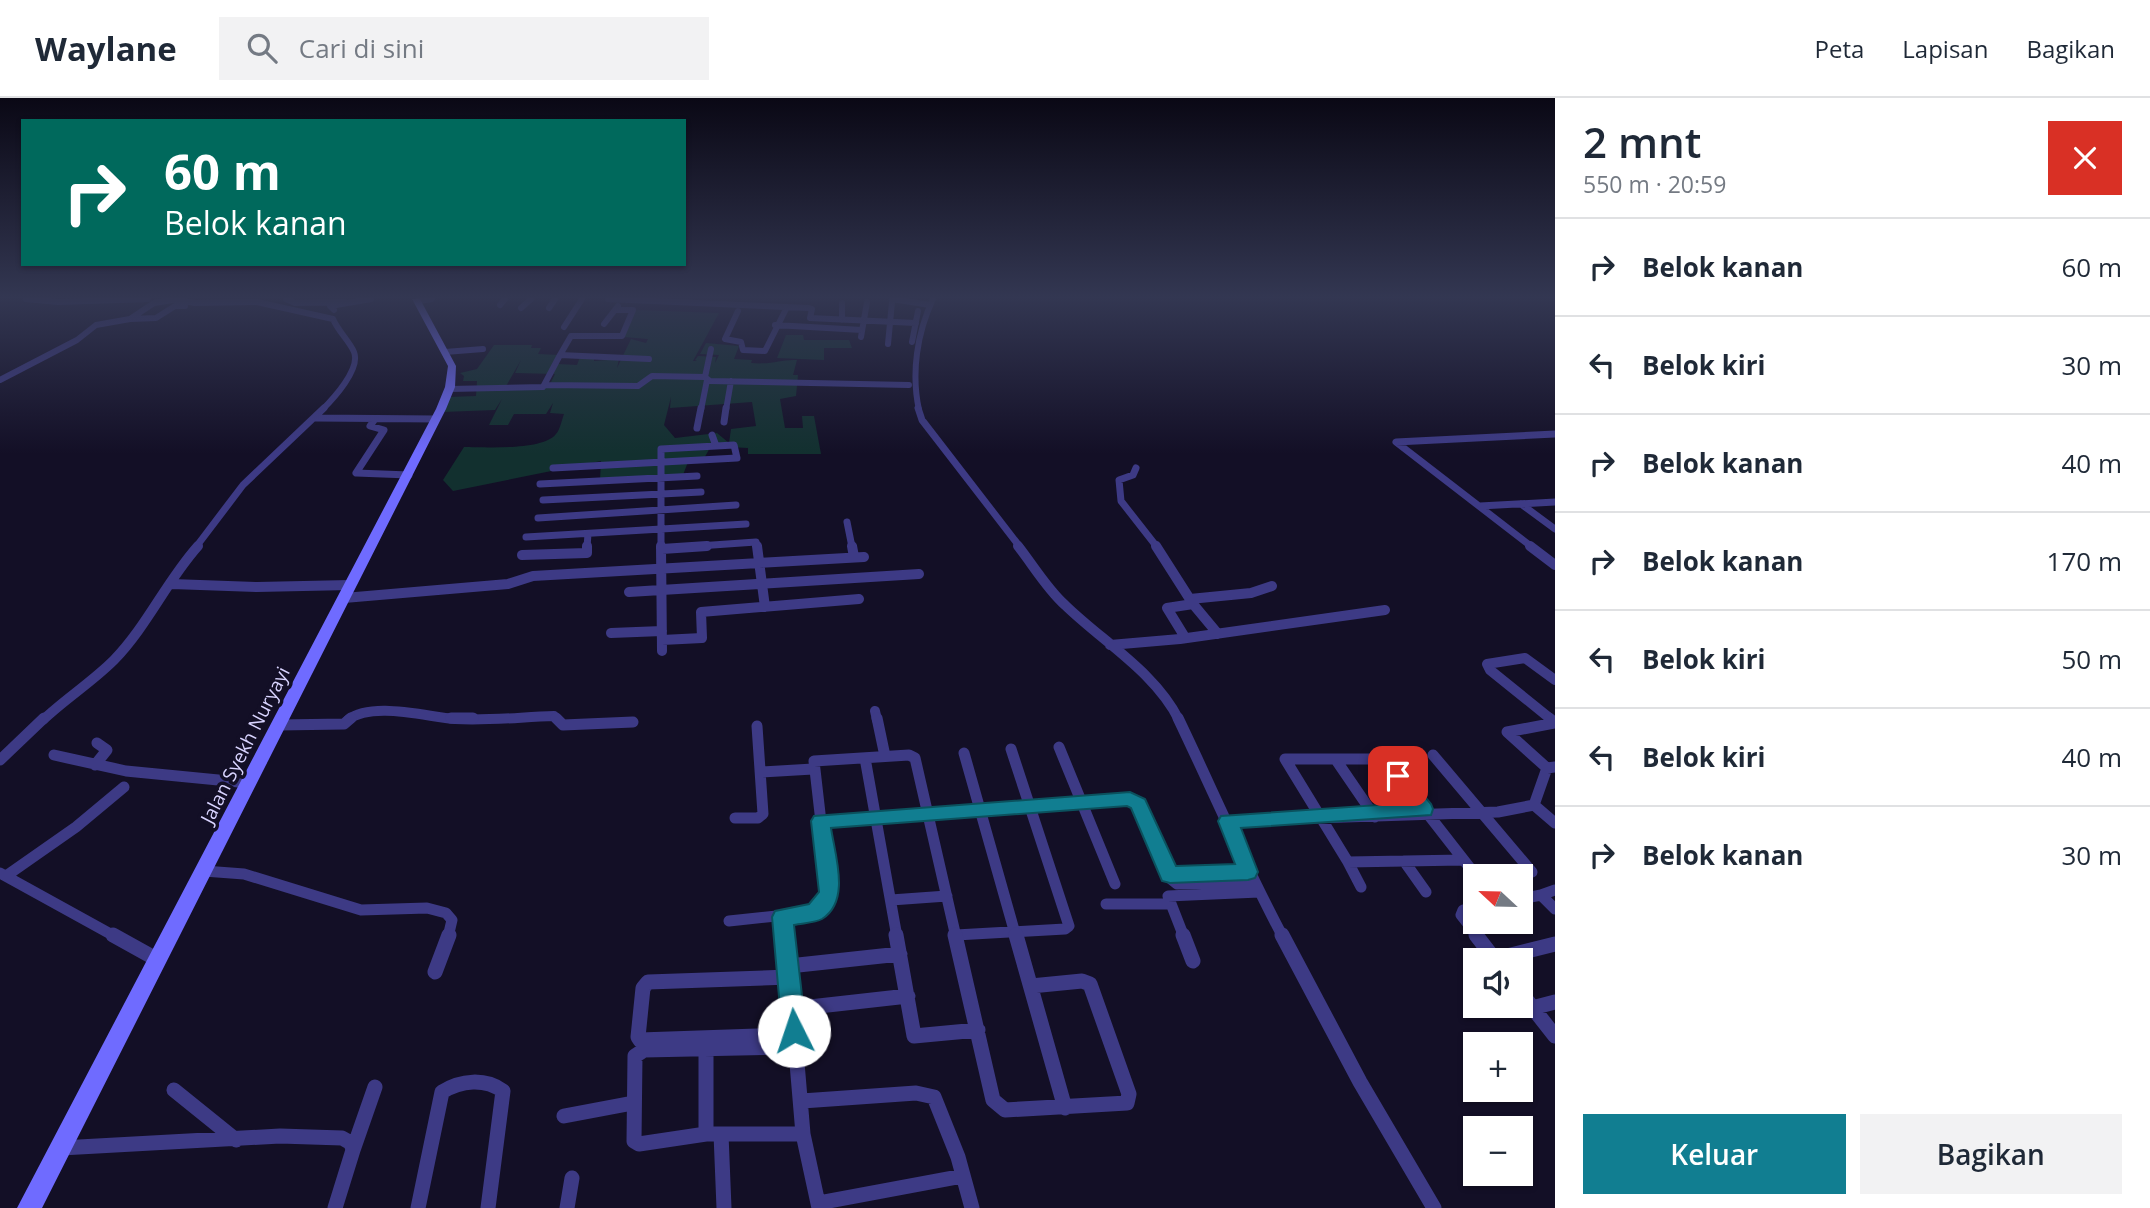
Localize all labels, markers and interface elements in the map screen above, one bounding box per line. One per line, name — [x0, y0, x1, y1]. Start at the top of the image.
search box — [219, 17, 709, 80]
text: Waylane — [35, 26, 177, 71]
icon: search — [243, 29, 281, 67]
text: Cari di sini — [299, 30, 424, 66]
text: Peta — [1814, 32, 1864, 65]
text: Lapisan — [1902, 32, 1988, 65]
text: Bagikan — [2026, 32, 2115, 65]
text: 2 mnt — [1583, 113, 1701, 170]
button: close — [2048, 121, 2122, 195]
text: 60 m — [164, 138, 281, 204]
icon: right — [49, 147, 140, 238]
text: 550 m · 20:59 — [1583, 168, 1726, 200]
text: Belok kanan — [164, 201, 347, 244]
icon: right — [1583, 248, 1621, 286]
text: Belok kanan — [1642, 249, 1803, 285]
text: 60 m — [2061, 249, 2122, 285]
icon: left — [1583, 346, 1621, 384]
text: Belok kiri — [1642, 347, 1766, 383]
text: 30 m — [2061, 347, 2122, 383]
icon: right — [1583, 444, 1621, 482]
text: Belok kanan — [1642, 445, 1803, 481]
text: 40 m — [2061, 445, 2122, 481]
icon: right — [1583, 542, 1621, 580]
text: Belok kanan — [1642, 543, 1803, 579]
text: 170 m — [2047, 543, 2122, 579]
icon: left — [1583, 640, 1621, 678]
text: Belok kiri — [1642, 641, 1766, 677]
text: 50 m — [2061, 641, 2122, 677]
street label: Jalan Syekh Nuryayi — [193, 662, 296, 830]
icon: left — [1583, 738, 1621, 776]
text: Belok kiri — [1642, 739, 1766, 775]
text: 40 m — [2061, 739, 2122, 775]
pin — [1368, 746, 1428, 806]
icon: arrive — [1379, 757, 1417, 795]
icon: right — [1583, 836, 1621, 874]
text: Belok kanan — [1642, 837, 1803, 873]
text: 30 m — [2061, 837, 2122, 873]
north arrow — [1463, 864, 1533, 934]
map controls — [1463, 864, 1533, 1186]
button: sound — [1463, 948, 1533, 1018]
position arrow — [757, 994, 831, 1068]
button: + — [1463, 1032, 1533, 1102]
button: Keluar — [1583, 1114, 1846, 1194]
button: Bagikan — [1860, 1114, 2122, 1194]
button: − — [1463, 1116, 1533, 1186]

